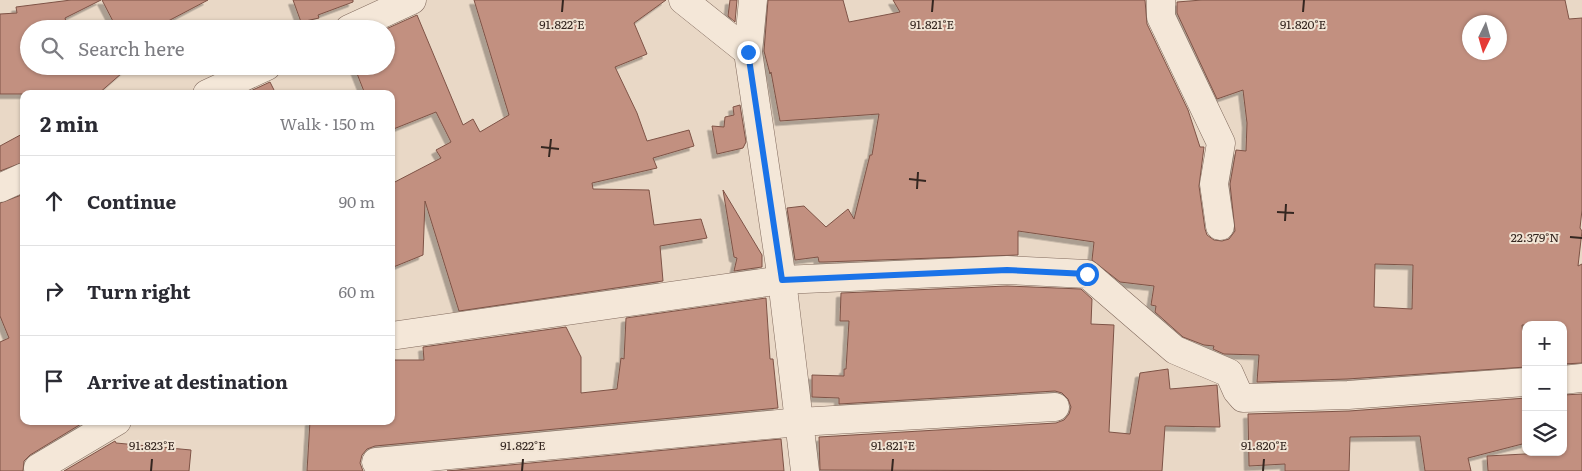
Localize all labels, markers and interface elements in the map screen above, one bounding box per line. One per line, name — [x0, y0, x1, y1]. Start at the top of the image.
text: 91.822°E — [539, 15, 585, 33]
text: 91.821°E — [910, 15, 954, 33]
text: 91.820°E — [1280, 15, 1326, 33]
north arrow — [1462, 15, 1507, 60]
search box — [20, 20, 395, 75]
icon: search — [38, 34, 66, 62]
text: Search here — [78, 34, 185, 62]
route end — [737, 41, 760, 64]
text: 2 min — [40, 107, 99, 138]
text: Walk · 150 m — [280, 111, 375, 135]
icon: ahead — [40, 187, 68, 215]
text: Continue — [87, 187, 176, 215]
text: 90 m — [339, 189, 375, 213]
text: 22.379°N — [1511, 228, 1559, 246]
route start — [1076, 263, 1099, 286]
icon: right — [40, 277, 68, 305]
text: Turn right — [87, 277, 191, 305]
text: 60 m — [338, 279, 375, 303]
map controls — [1522, 321, 1567, 456]
button: + — [1522, 321, 1567, 366]
button: − — [1522, 366, 1567, 411]
icon: arrive — [40, 367, 68, 395]
text: Arrive at destination — [87, 367, 288, 395]
button: layers — [1522, 411, 1567, 456]
text: 91.823°E — [129, 436, 175, 454]
text: 91.822°E — [500, 436, 546, 454]
text: 91.821°E — [871, 436, 915, 454]
text: 91.820°E — [1241, 436, 1287, 454]

